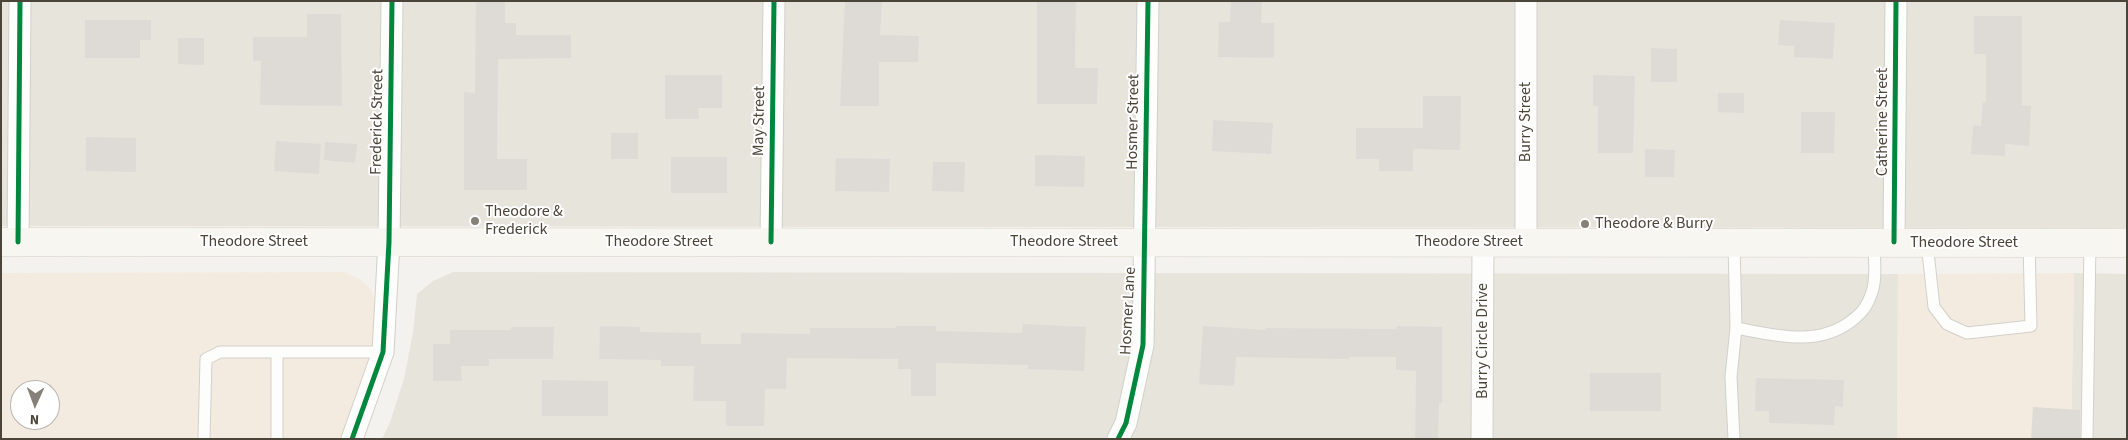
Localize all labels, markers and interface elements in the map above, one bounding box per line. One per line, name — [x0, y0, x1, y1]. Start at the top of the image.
street label: Catherine Street — [1873, 68, 1893, 176]
street label: Frederick Street — [367, 69, 389, 175]
street label: Hosmer Street — [1124, 74, 1144, 170]
street label: Burry Street — [1516, 82, 1536, 162]
street label: May Street — [750, 86, 770, 156]
place label: Theodore & Frederick — [485, 202, 563, 240]
place label: Theodore & Burry — [1595, 214, 1713, 234]
marker: Theodore & Frederick — [469, 215, 481, 227]
marker: Theodore & Burry — [1579, 218, 1591, 230]
street label: Theodore Street — [200, 232, 308, 252]
street label: Theodore Street — [605, 232, 713, 252]
street label: Theodore Street — [1010, 232, 1118, 252]
street label: Theodore Street — [1415, 232, 1523, 252]
street label: Theodore Street — [1910, 233, 2018, 253]
street label: Hosmer Lane — [1117, 266, 1141, 356]
street label: Burry Circle Drive — [1473, 283, 1493, 399]
north arrow — [10, 380, 60, 430]
text: N — [30, 409, 40, 429]

